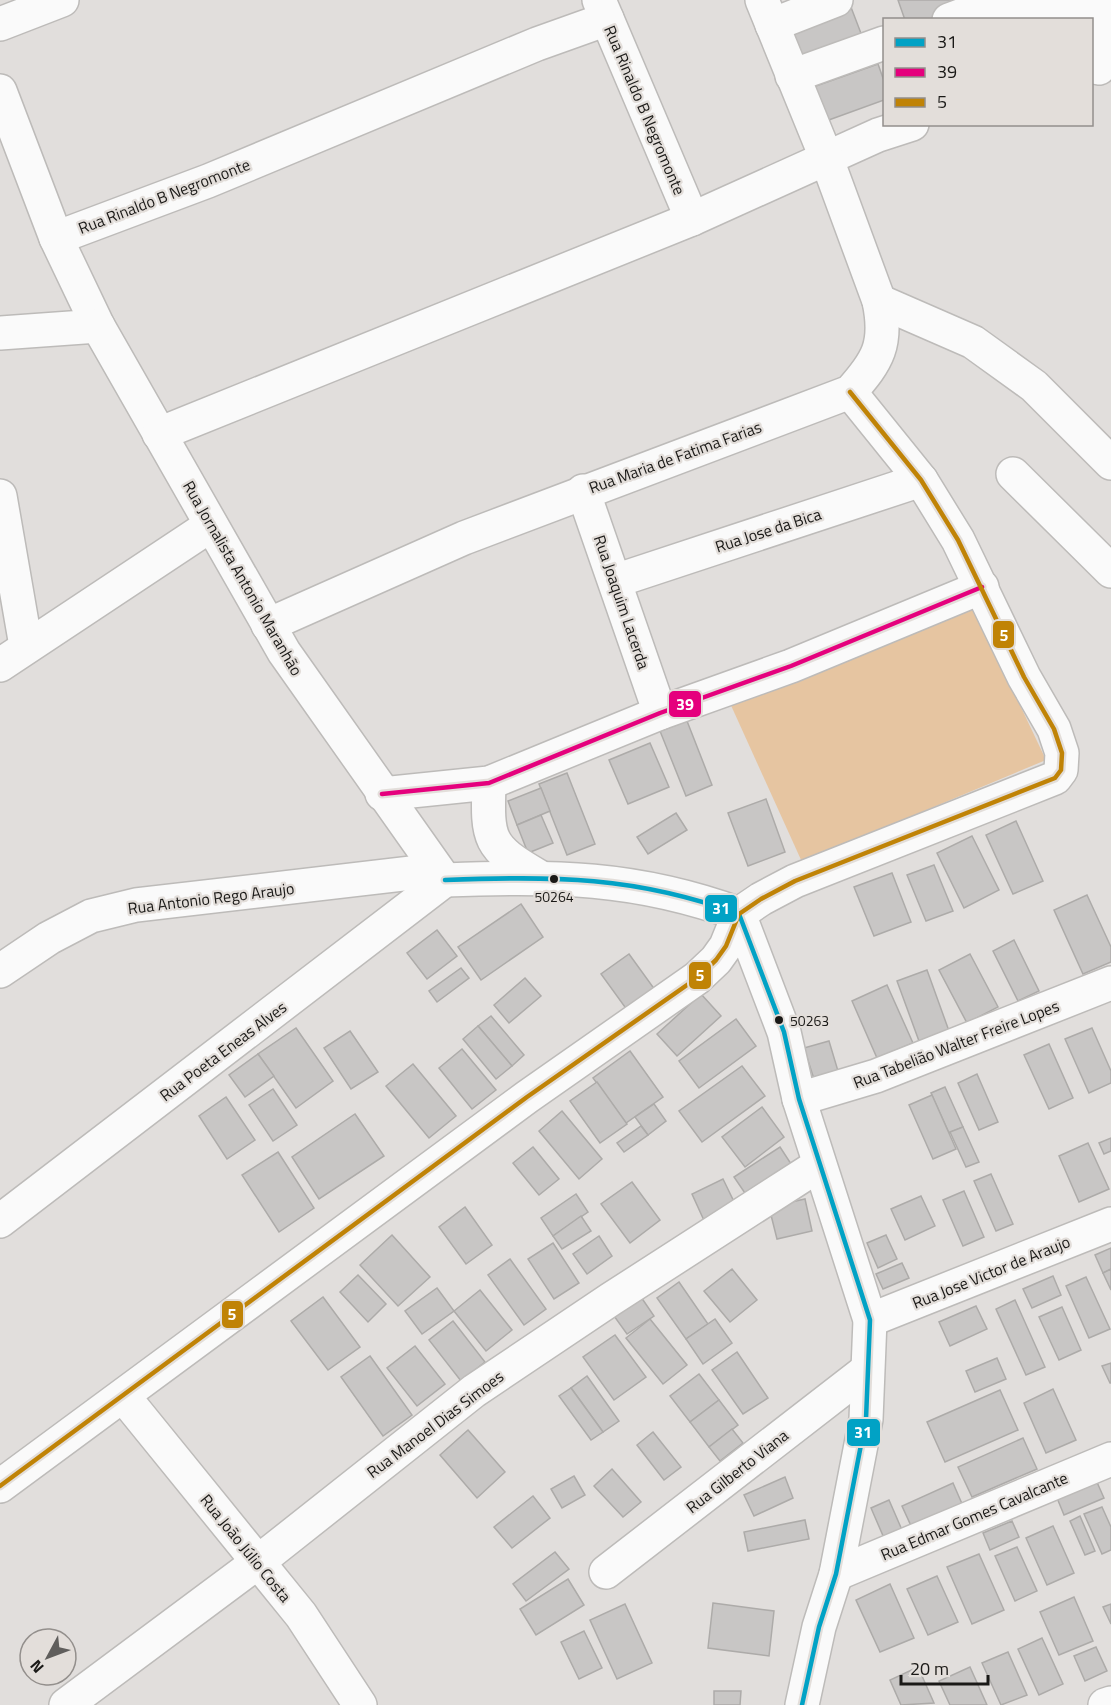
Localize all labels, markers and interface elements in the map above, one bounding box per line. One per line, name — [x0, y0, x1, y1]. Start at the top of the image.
legend — [883, 18, 1093, 126]
street label: Rua Rinaldo B Negromonte — [598, 21, 692, 199]
text: 31 — [937, 28, 957, 55]
text: 39 — [937, 58, 957, 85]
text: 5 — [937, 88, 947, 115]
street label: Rua Rinaldo B Negromonte — [75, 152, 253, 240]
street label: Rua Maria de Fatima Farias — [585, 415, 765, 499]
street label: Rua Jornalista Antonio Maranhão — [177, 476, 309, 680]
street label: Rua Jose da Bica — [712, 502, 824, 558]
street label: Rua Joaquim Lacerda — [588, 532, 656, 672]
line badge: 5 — [992, 620, 1015, 649]
text: 5 — [1000, 623, 1009, 647]
line badge: 39 — [668, 690, 702, 718]
text: 39 — [676, 692, 694, 716]
marker: 50264 — [548, 873, 560, 885]
street label: Rua Antonio Rego Araujo — [126, 876, 296, 920]
place label: 50264 — [534, 886, 574, 907]
line badge: 31 — [704, 894, 738, 923]
text: 31 — [712, 896, 730, 920]
line badge: 5 — [688, 961, 712, 990]
text: 5 — [696, 963, 705, 987]
street label: Rua Tabelião Walter Freire Lopes — [850, 994, 1062, 1094]
street label: Rua Poeta Eneas Alves — [154, 995, 292, 1107]
place label: 50263 — [790, 1010, 829, 1031]
marker: 50263 — [773, 1014, 785, 1026]
street label: Rua Jose Victor de Araujo — [908, 1229, 1074, 1315]
line badge: 5 — [221, 1300, 244, 1329]
text: 5 — [228, 1302, 237, 1326]
street label: Rua Manoel Dias Simoes — [362, 1364, 508, 1484]
line badge: 31 — [846, 1418, 881, 1447]
text: 31 — [854, 1420, 872, 1444]
street label: Rua Gilberto Viana — [681, 1423, 793, 1519]
street label: Rua Edmar Gomes Cavalcante — [877, 1466, 1071, 1566]
street label: Rua João Júlio Costa — [195, 1489, 297, 1607]
north arrow — [18, 1627, 78, 1687]
scale bar — [901, 1648, 988, 1686]
text: N — [24, 1655, 49, 1679]
text: 20 m — [910, 1655, 949, 1682]

